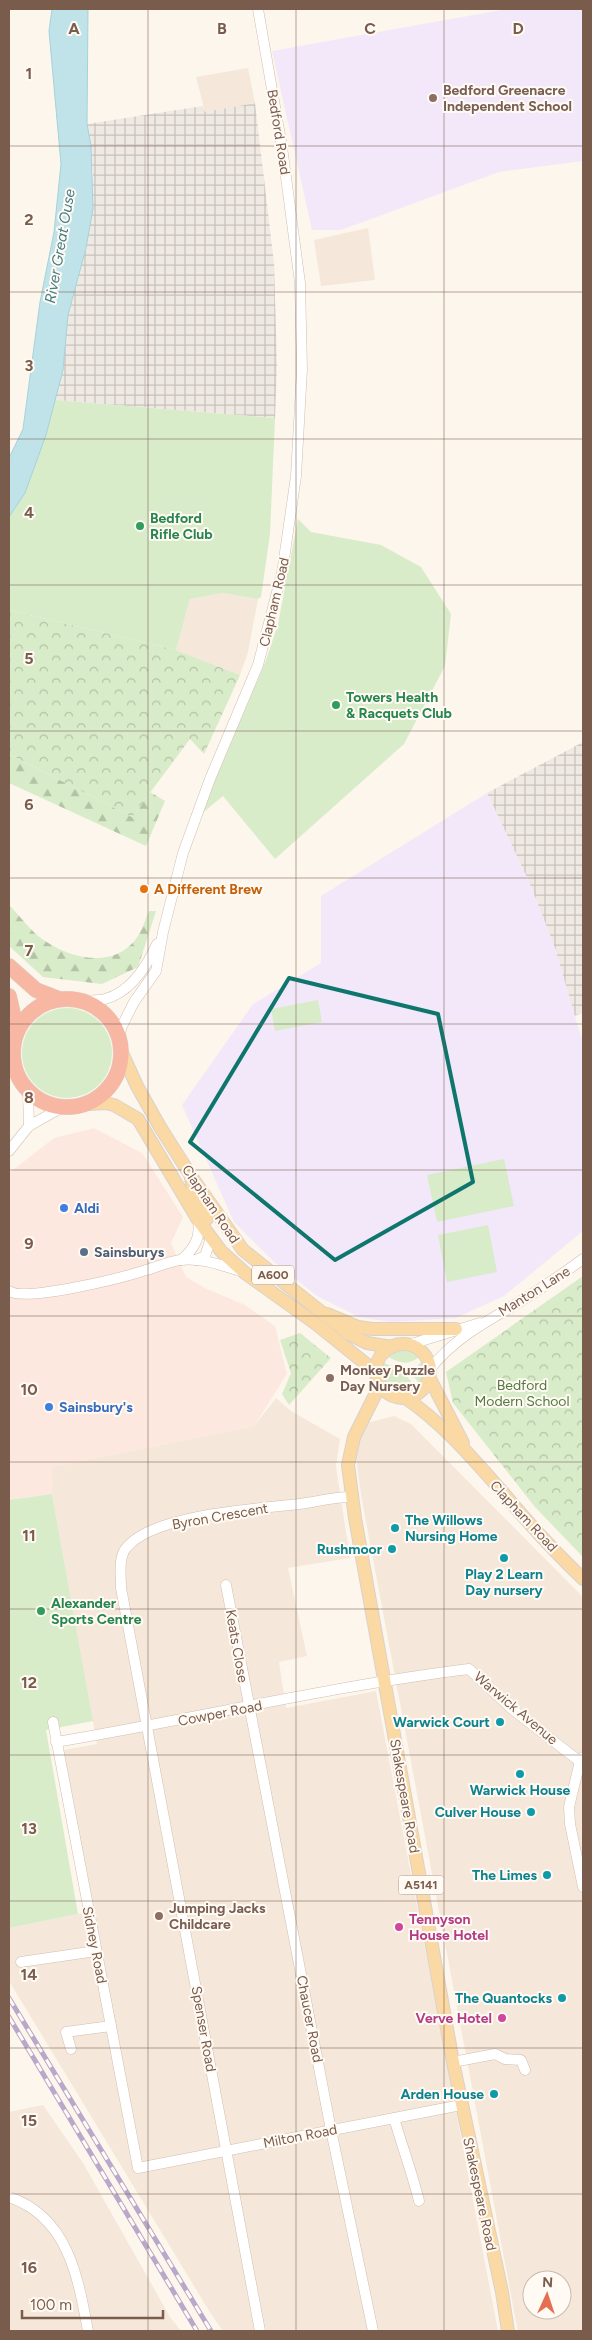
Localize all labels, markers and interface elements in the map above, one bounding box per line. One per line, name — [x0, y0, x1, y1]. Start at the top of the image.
text: A — [68, 19, 80, 38]
text: B — [217, 19, 227, 38]
text: C — [364, 19, 376, 38]
text: D — [512, 19, 524, 38]
text: 1 — [26, 64, 32, 83]
place label: Bedford Greenacre Independent School — [443, 82, 572, 115]
street label: Bedford Road — [263, 88, 294, 176]
marker: Bedford Greenacre Independent School — [427, 92, 439, 104]
water label: River Great Ouse — [41, 187, 79, 305]
text: 2 — [24, 210, 34, 229]
text: 3 — [25, 356, 34, 375]
text: 4 — [24, 503, 34, 522]
place label: Bedford Rifle Club — [150, 510, 213, 543]
marker: Bedford Rifle Club — [134, 520, 146, 532]
street label: Clapham Road — [256, 556, 293, 648]
text: 5 — [24, 649, 34, 668]
place label: Towers Health & Racquets Club — [346, 689, 452, 722]
marker: Towers Health & Racquets Club — [330, 699, 342, 711]
text: 6 — [24, 795, 34, 814]
place label: A Different Brew — [154, 881, 263, 898]
marker: A Different Brew — [138, 883, 150, 895]
text: 7 — [25, 941, 34, 960]
text: 8 — [24, 1088, 34, 1107]
street label: Clapham Road — [178, 1162, 243, 1247]
place label: Aldi — [74, 1200, 99, 1217]
marker: Aldi — [58, 1202, 70, 1214]
text: 9 — [24, 1234, 34, 1253]
place label: Sainsburys — [94, 1244, 165, 1261]
marker: Sainsburys — [78, 1246, 90, 1258]
street label: Manton Lane — [495, 1262, 574, 1320]
road number: A600 — [252, 1266, 294, 1284]
place label: Monkey Puzzle Day Nursery — [340, 1362, 435, 1395]
marker: Monkey Puzzle Day Nursery — [324, 1372, 336, 1384]
park label: Bedford Modern School — [474, 1377, 570, 1410]
text: 10 — [20, 1380, 38, 1399]
place label: Sainsbury's — [59, 1399, 133, 1416]
marker: Sainsbury's — [43, 1401, 55, 1413]
street label: Clapham Road — [486, 1477, 561, 1555]
street label: Byron Crescent — [171, 1500, 270, 1533]
place label: The Willows Nursing Home — [405, 1512, 498, 1545]
marker: The Willows Nursing Home — [389, 1522, 401, 1534]
text: 11 — [22, 1526, 36, 1545]
place label: Rushmoor — [317, 1541, 383, 1558]
marker: Rushmoor — [386, 1543, 398, 1555]
marker: Play 2 Learn Day nursery — [498, 1552, 510, 1564]
place label: Play 2 Learn Day nursery — [465, 1566, 544, 1599]
place label: Alexander Sports Centre — [51, 1595, 142, 1628]
marker: Alexander Sports Centre — [35, 1605, 47, 1617]
street label: Keats Close — [222, 1608, 251, 1684]
street label: Warwick Avenue — [470, 1668, 561, 1749]
text: 12 — [21, 1673, 37, 1692]
street label: Cowper Road — [177, 1697, 264, 1730]
place label: Warwick Court — [393, 1714, 490, 1731]
marker: Warwick Court — [494, 1716, 506, 1728]
street label: Shakespeare Road — [386, 1738, 423, 1854]
marker: Warwick House — [514, 1768, 526, 1780]
place label: Warwick House — [470, 1782, 571, 1799]
place label: Culver House — [435, 1804, 521, 1821]
marker: Culver House — [525, 1806, 537, 1818]
text: 13 — [21, 1819, 37, 1838]
place label: The Limes — [472, 1867, 537, 1884]
marker: The Limes — [541, 1869, 553, 1881]
road number: A5141 — [398, 1876, 444, 1894]
place label: Jumping Jacks Childcare — [169, 1900, 266, 1933]
street label: Sidney Road — [79, 1905, 110, 1985]
marker: Jumping Jacks Childcare — [153, 1910, 165, 1922]
place label: Tennyson House Hotel — [409, 1911, 489, 1944]
marker: Tennyson House Hotel — [393, 1921, 405, 1933]
text: 14 — [21, 1965, 37, 1984]
street label: Chaucer Road — [293, 1974, 326, 2064]
street label: Spenser Road — [188, 1985, 219, 2073]
place label: The Quantocks — [455, 1990, 552, 2007]
marker: The Quantocks — [556, 1992, 568, 2004]
place label: Verve Hotel — [415, 2010, 492, 2027]
marker: Verve Hotel — [496, 2012, 508, 2024]
place label: Arden House — [400, 2086, 484, 2103]
marker: Arden House — [488, 2088, 500, 2100]
text: 15 — [21, 2111, 37, 2130]
street label: Milton Road — [262, 2121, 339, 2152]
street label: Shakespeare Road — [459, 2136, 500, 2252]
text: 16 — [21, 2258, 37, 2277]
north arrow — [522, 2270, 572, 2320]
text: N — [542, 2274, 554, 2291]
scale bar — [22, 2288, 164, 2320]
text: 100 m — [30, 2296, 72, 2314]

